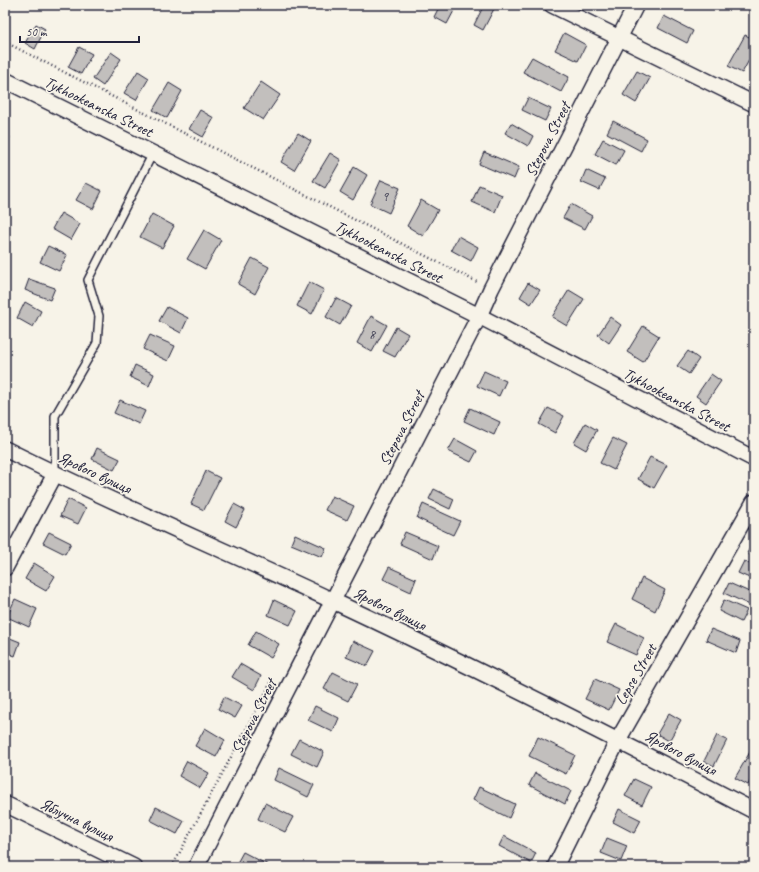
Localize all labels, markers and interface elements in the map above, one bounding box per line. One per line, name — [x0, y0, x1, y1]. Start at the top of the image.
scale bar — [20, 18, 139, 44]
text: 50 m — [26, 24, 48, 40]
street label: Tykhookeanska Street — [41, 72, 157, 142]
street label: Stepova Street — [521, 96, 576, 180]
house number: 9 — [382, 188, 390, 205]
street label: Tykhookeanska Street — [332, 216, 447, 288]
house number: 8 — [369, 326, 377, 343]
street label: Tykhookeanska Street — [620, 363, 735, 437]
street label: Stepova Street — [375, 385, 430, 469]
street label: Ярового вулиця — [55, 447, 136, 499]
street label: Ярового вулиця — [350, 583, 430, 636]
street label: Lepse Street — [610, 639, 662, 709]
street label: Stepova Street — [227, 673, 282, 757]
street label: Ярового вулиця — [641, 726, 721, 781]
street label: Яблучна вулиця — [37, 794, 117, 847]

